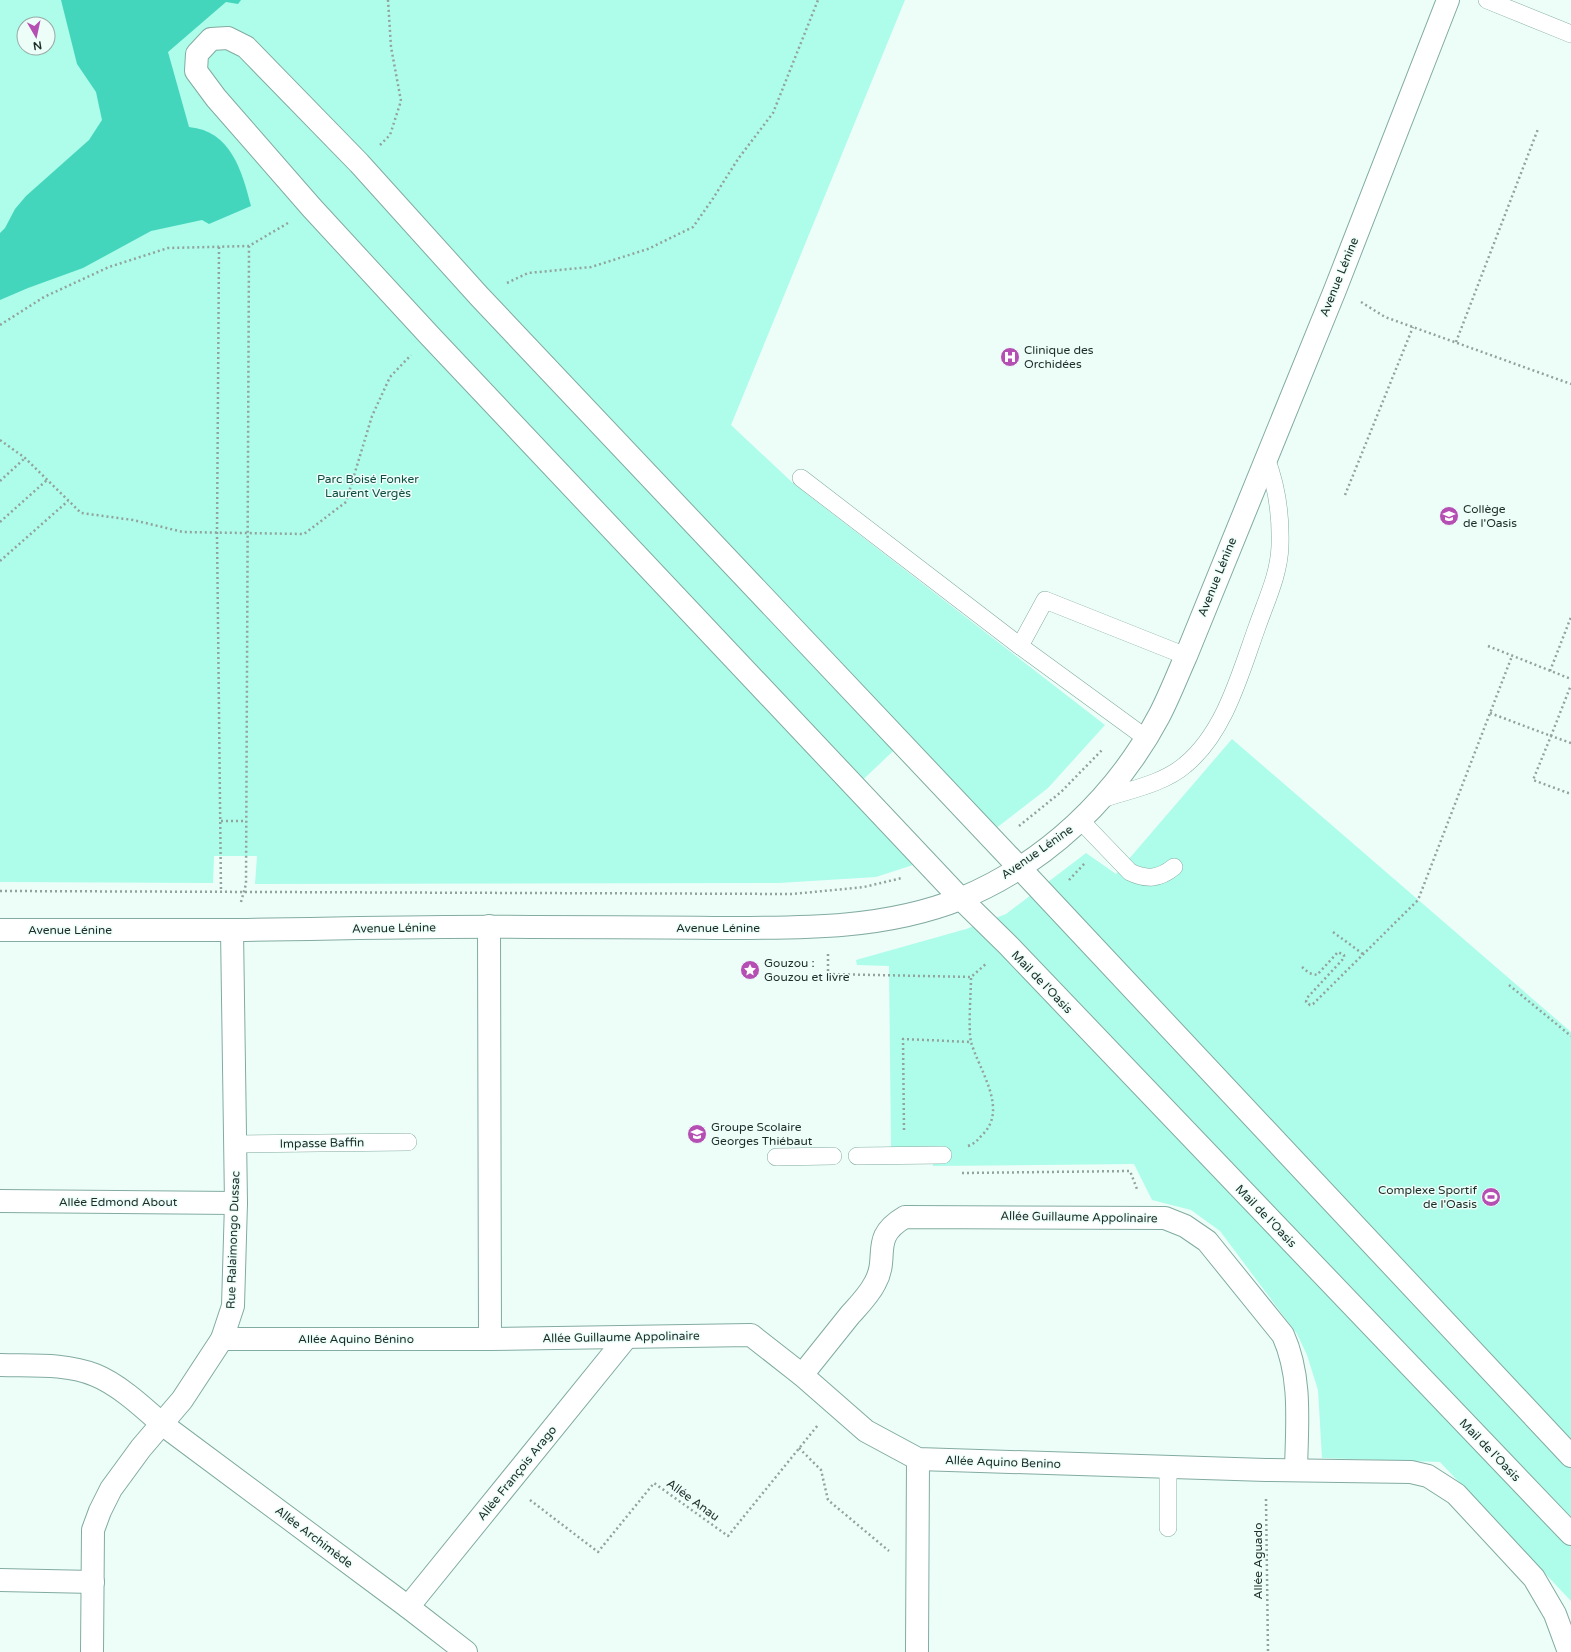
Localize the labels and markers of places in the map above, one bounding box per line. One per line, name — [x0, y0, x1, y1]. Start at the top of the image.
place label: Clinique des Orchidées — [1024, 343, 1094, 371]
hospital icon: Clinique des Orchidées — [999, 346, 1021, 368]
place label: Collège de l'Oasis — [1463, 502, 1517, 530]
school or university icon: Collège de l'Oasis — [1438, 505, 1460, 527]
place label: Gouzou : Gouzou et livre — [764, 956, 850, 984]
place icon: Gouzou : Gouzou et livre — [739, 959, 761, 981]
place label: Groupe Scolaire Georges Thiébaut — [711, 1120, 813, 1148]
school or university icon: Groupe Scolaire Georges Thiébaut — [686, 1123, 708, 1145]
place label: Complexe Sportif de l'Oasis — [1378, 1183, 1477, 1211]
sports icon: Complexe Sportif de l'Oasis — [1480, 1186, 1502, 1208]

